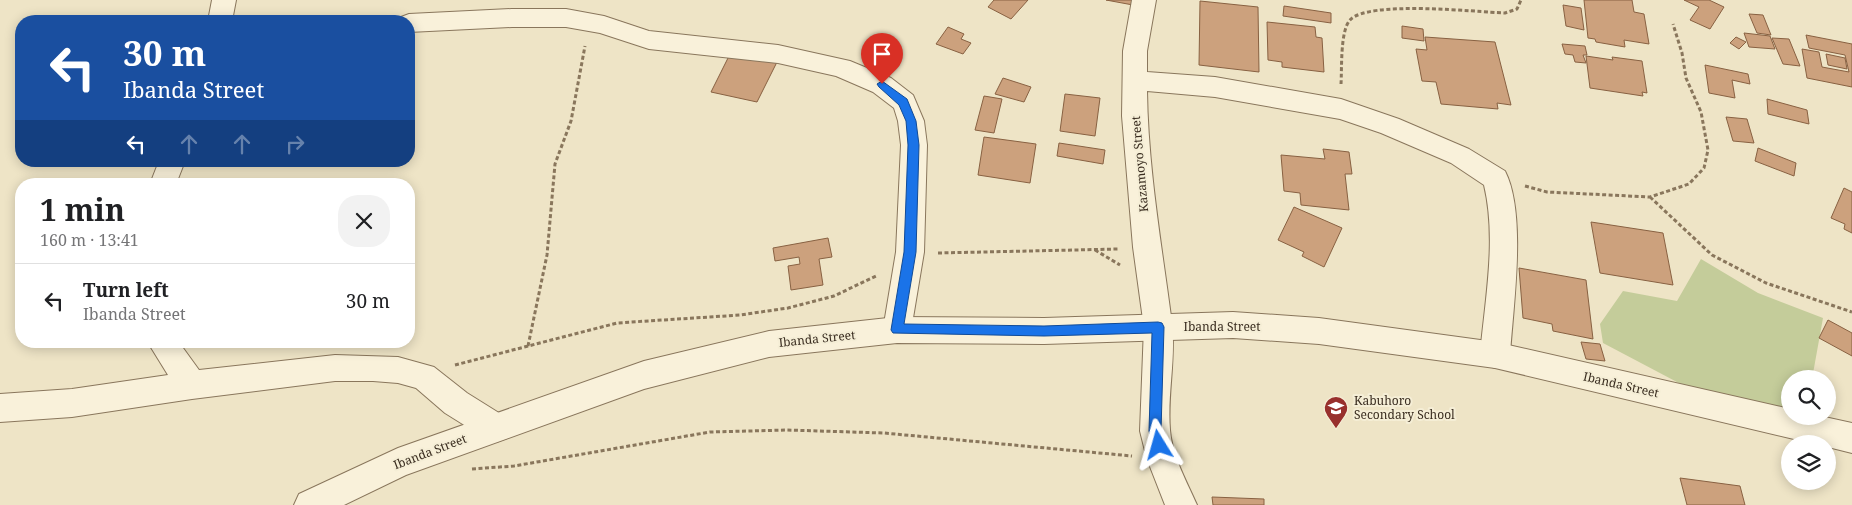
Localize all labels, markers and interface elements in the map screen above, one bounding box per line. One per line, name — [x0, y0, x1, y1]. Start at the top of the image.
text: 30 m — [123, 29, 206, 76]
pin — [861, 33, 903, 84]
icon: left — [40, 35, 105, 100]
icon: arrive — [868, 40, 896, 68]
text: Ibanda Street — [123, 74, 264, 104]
street label: Kazamoyo Street — [1127, 115, 1152, 213]
icon: left — [122, 130, 150, 158]
icon: ahead — [175, 130, 203, 158]
icon: ahead — [228, 130, 256, 158]
icon: right — [281, 130, 309, 158]
text: 1 min — [40, 189, 125, 230]
button: close — [338, 195, 390, 247]
text: 160 m · 13:41 — [40, 229, 139, 251]
text: Turn left — [83, 277, 169, 303]
icon: left — [40, 287, 68, 315]
text: 30 m — [346, 288, 390, 314]
text: Ibanda Street — [83, 303, 186, 325]
street label: Ibanda Street — [1184, 318, 1260, 335]
street label: Ibanda Street — [778, 326, 856, 351]
street label: Ibanda Street — [1582, 368, 1661, 401]
map controls — [1781, 370, 1836, 490]
button: search — [1781, 370, 1836, 425]
place label: Kabuhoro Secondary School — [1354, 392, 1455, 423]
school or university icon: Kabuhoro Secondary School — [1323, 395, 1349, 429]
position arrow — [1132, 418, 1184, 470]
street label: Ibanda Street — [391, 430, 469, 473]
button: layers — [1781, 435, 1836, 490]

